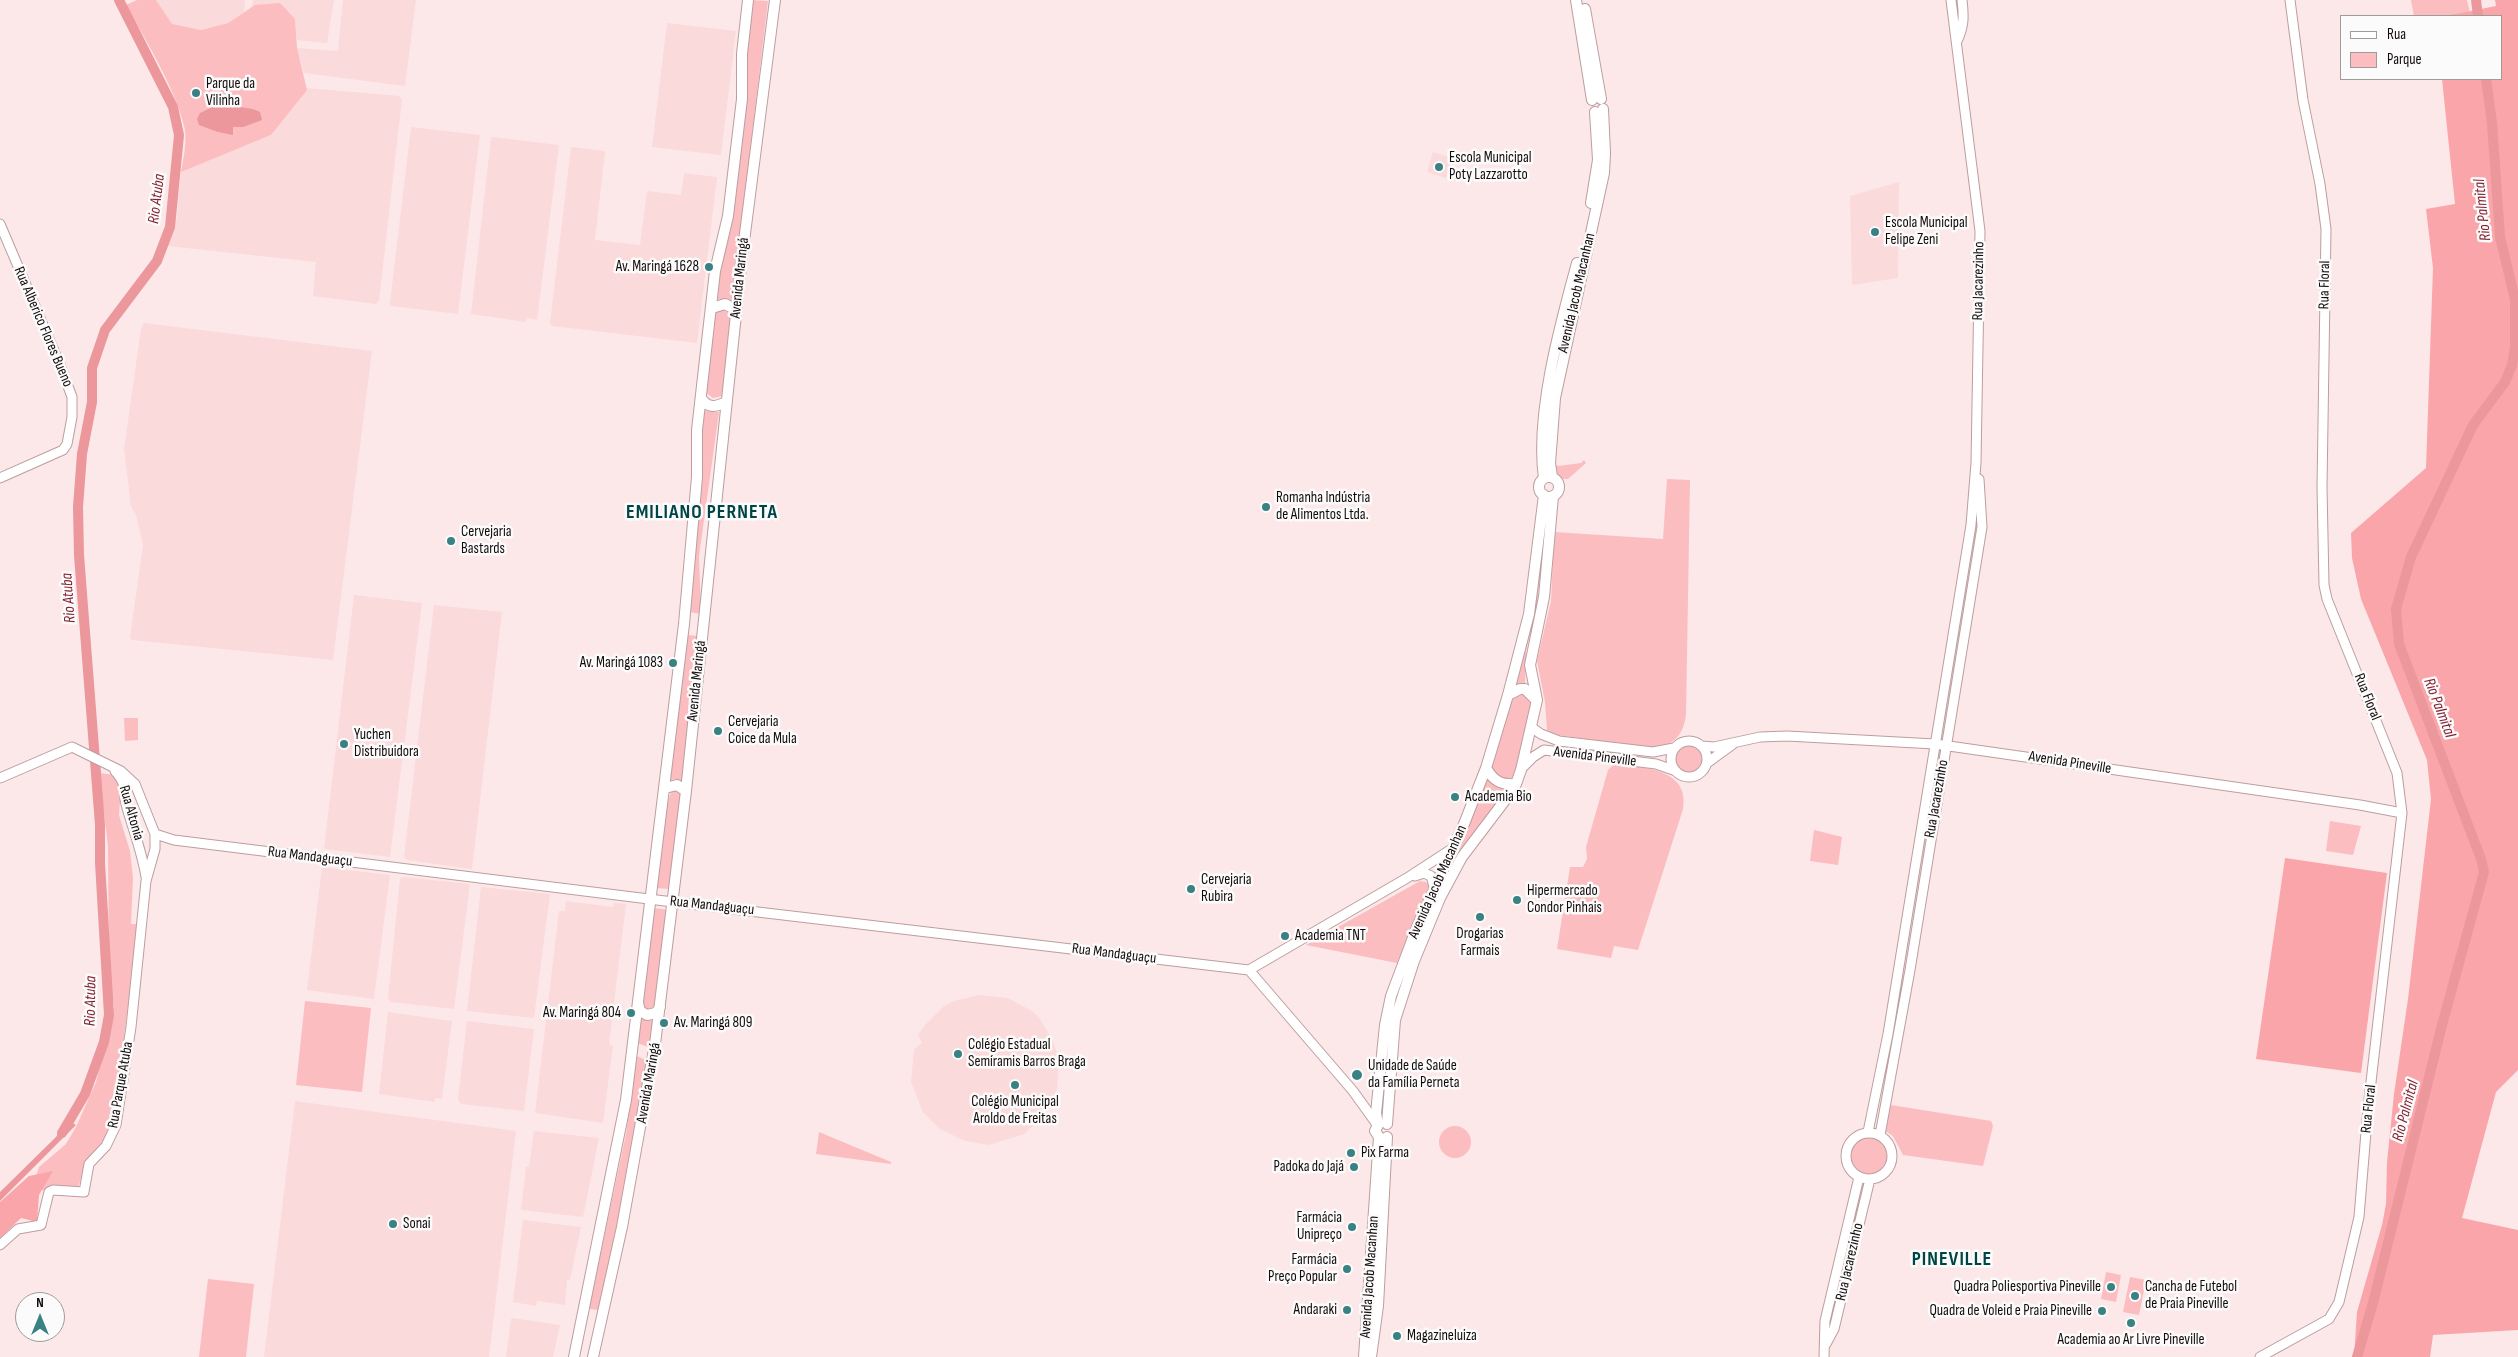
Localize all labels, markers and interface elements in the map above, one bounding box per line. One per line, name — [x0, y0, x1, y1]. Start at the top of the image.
legend — [2340, 15, 2503, 80]
text: Rua — [2387, 25, 2406, 44]
text: Parque — [2387, 50, 2422, 69]
place label: Parque da Vilinha — [206, 75, 255, 110]
marker: Parque da Vilinha — [190, 87, 202, 99]
place label: Escola Municipal Poty Lazzarotto — [1449, 149, 1532, 184]
marker: Escola Municipal Poty Lazzarotto — [1433, 161, 1445, 173]
water label: Rio Atuba — [144, 173, 170, 225]
water label: Rio Palmital — [2470, 178, 2496, 242]
place label: Escola Municipal Felipe Zeni — [1885, 214, 1968, 249]
marker: Escola Municipal Felipe Zeni — [1869, 226, 1881, 238]
street label: Avenida Jacob Macanhan — [1554, 231, 1600, 355]
street label: Avenida Maringá — [727, 237, 753, 319]
street label: Rua Jacarezinho — [1969, 241, 1989, 321]
place label: Av. Maringá 1628 — [616, 258, 699, 276]
street label: Rua Floral — [2316, 260, 2334, 310]
marker: Av. Maringá 1628 — [703, 261, 715, 273]
street label: Rua Alberico Flores Bueno — [10, 264, 76, 390]
place label: Romanha Indústria de Alimentos Ltda. — [1276, 489, 1370, 524]
district label: EMILIANO PERNETA — [624, 501, 780, 525]
marker: Romanha Indústria de Alimentos Ltda. — [1260, 501, 1272, 513]
place label: Cervejaria Bastards — [461, 523, 512, 558]
marker: Cervejaria Bastards — [445, 535, 457, 547]
water label: Rio Atuba — [58, 572, 80, 624]
street label: Avenida Maringá — [684, 640, 710, 722]
place label: Av. Maringá 1083 — [580, 654, 663, 672]
marker: Av. Maringá 1083 — [667, 657, 679, 669]
street label: Rua Floral — [2350, 671, 2384, 723]
water label: Rio Palmital — [2419, 676, 2459, 740]
place label: Cervejaria Coice da Mula — [728, 713, 797, 748]
marker: Cervejaria Coice da Mula — [712, 725, 724, 737]
place label: Yuchen Distribuidora — [354, 726, 419, 761]
marker: Yuchen Distribuidora — [338, 738, 350, 750]
street label: Avenida Pineville — [1553, 743, 1637, 771]
street label: Avenida Pineville — [2027, 748, 2113, 778]
street label: Rua Jacarezinho — [1921, 758, 1953, 840]
street label: Rua Altonia — [115, 783, 147, 843]
place label: Academia Bio — [1465, 788, 1532, 806]
marker: Academia Bio — [1449, 791, 1461, 803]
street label: Avenida Jacob Macanhan — [1405, 822, 1471, 942]
street label: Rua Mandaguaçu — [267, 843, 353, 871]
place label: Cervejaria Rubira — [1201, 871, 1252, 906]
place label: Hipermercado Condor Pinhais — [1527, 882, 1602, 917]
marker: Cervejaria Rubira — [1185, 883, 1197, 895]
street label: Rua Mandaguaçu — [669, 893, 755, 919]
marker: Hipermercado Condor Pinhais — [1511, 894, 1523, 906]
marker: Drogarias Farmais — [1474, 911, 1486, 923]
place label: Drogarias Farmais — [1456, 925, 1504, 960]
place label: Academia TNT — [1295, 927, 1366, 945]
marker: Academia TNT — [1279, 930, 1291, 942]
street label: Rua Mandaguaçu — [1071, 940, 1157, 968]
water label: Rio Atuba — [81, 976, 101, 1026]
place label: Av. Maringá 804 — [543, 1004, 621, 1022]
marker: Av. Maringá 804 — [625, 1007, 637, 1019]
place label: Av. Maringá 809 — [674, 1014, 752, 1032]
marker: Av. Maringá 809 — [658, 1017, 670, 1029]
place label: Colégio Estadual Semíramis Barros Braga — [968, 1036, 1086, 1071]
street label: Rua Parque Atuba — [105, 1040, 137, 1130]
street label: Avenida Maringá — [633, 1041, 665, 1125]
marker: Colégio Estadual Semíramis Barros Braga — [952, 1048, 964, 1060]
place label: Unidade de Saúde da Família Perneta — [1368, 1057, 1459, 1092]
marker: Unidade de Saúde da Família Perneta — [1350, 1068, 1364, 1082]
water label: Rio Palmital — [2389, 1078, 2423, 1144]
marker: Colégio Municipal Aroldo de Freitas — [1009, 1079, 1021, 1091]
street label: Rua Floral — [2358, 1084, 2380, 1134]
place label: Colégio Municipal Aroldo de Freitas — [971, 1093, 1059, 1128]
place label: Pix Farma — [1361, 1144, 1409, 1162]
marker: Pix Farma — [1345, 1147, 1357, 1159]
place label: Padoka do Jajá — [1274, 1158, 1344, 1176]
marker: Padoka do Jajá — [1348, 1161, 1360, 1173]
place label: Farmácia Unipreço — [1297, 1209, 1342, 1244]
place label: Sonai — [403, 1215, 431, 1233]
street label: Avenida Jacob Macanhan — [1357, 1215, 1383, 1339]
marker: Sonai — [387, 1218, 399, 1230]
marker: Farmácia Unipreço — [1346, 1221, 1358, 1233]
street label: Rua Jacarezinho — [1832, 1221, 1868, 1303]
district label: PINEVILLE — [1911, 1248, 1993, 1272]
place label: Farmácia Preço Popular — [1268, 1251, 1337, 1286]
marker: Farmácia Preço Popular — [1341, 1263, 1353, 1275]
place label: Quadra Poliesportiva Pineville — [1954, 1278, 2101, 1296]
place label: Cancha de Futebol de Praia Pineville — [2145, 1278, 2237, 1313]
marker: Quadra Poliesportiva Pineville — [2105, 1281, 2117, 1293]
marker: Cancha de Futebol de Praia Pineville — [2129, 1290, 2141, 1302]
north arrow — [15, 1292, 65, 1342]
text: N — [36, 1294, 44, 1311]
place label: Andaraki — [1293, 1301, 1337, 1319]
place label: Quadra de Voleid e Praia Pineville — [1929, 1302, 2092, 1320]
marker: Andaraki — [1341, 1304, 1353, 1316]
marker: Quadra de Voleid e Praia Pineville — [2096, 1305, 2108, 1317]
marker: Academia ao Ar Livre Pineville — [2125, 1317, 2137, 1329]
place label: Magazineluiza — [1407, 1327, 1477, 1345]
marker: Magazineluiza — [1391, 1330, 1403, 1342]
place label: Academia ao Ar Livre Pineville — [2057, 1331, 2205, 1349]

